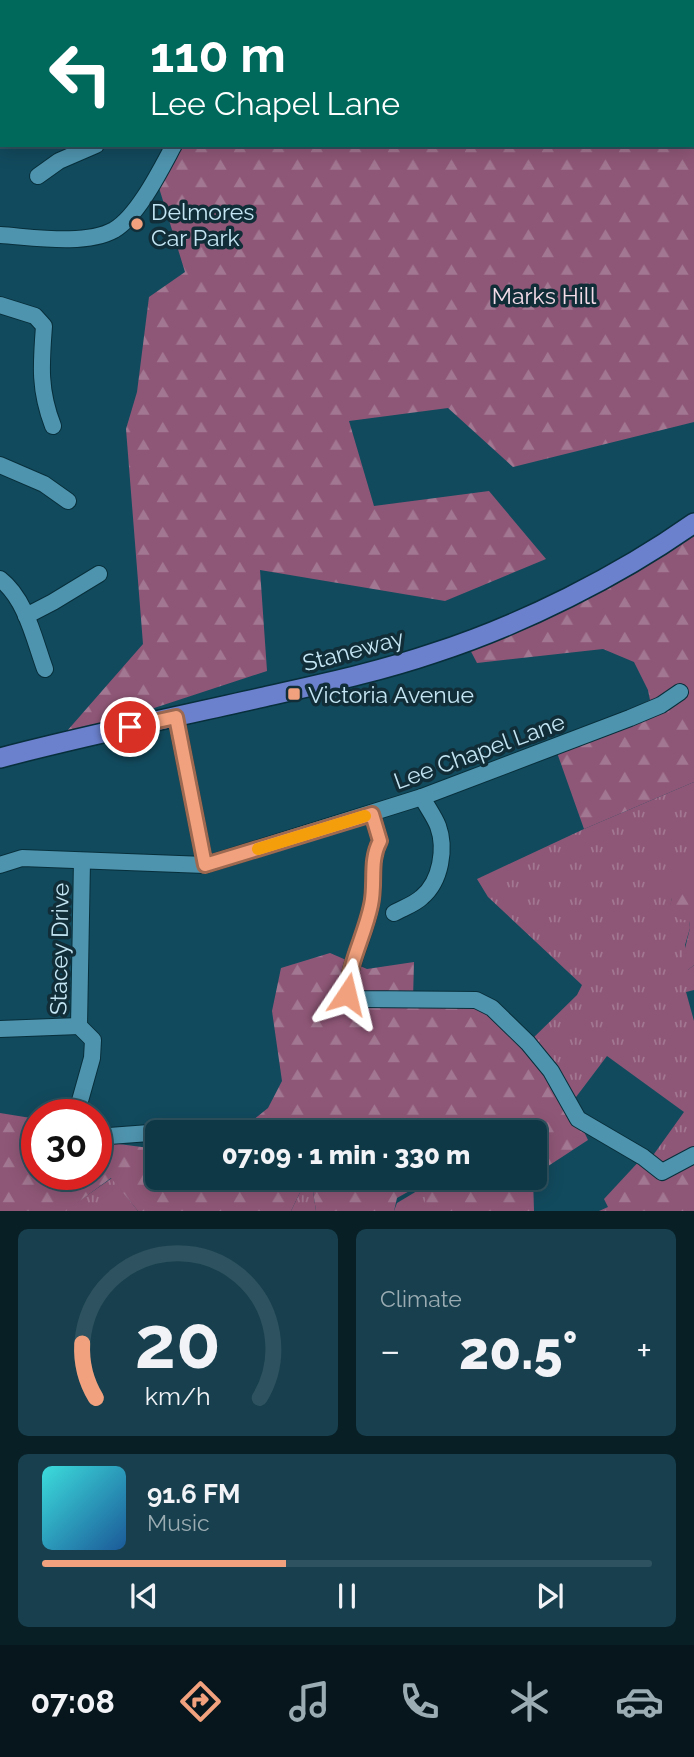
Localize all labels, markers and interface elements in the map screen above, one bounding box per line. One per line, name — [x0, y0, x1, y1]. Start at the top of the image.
text: 110 m — [150, 26, 286, 83]
icon: left — [35, 28, 126, 119]
text: Lee Chapel Lane — [150, 85, 400, 122]
place label: Delmores Car Park — [151, 198, 254, 251]
marker: Delmores Car Park — [129, 216, 145, 232]
park label: Marks Hill — [492, 282, 597, 309]
street label: Staneway — [299, 624, 407, 676]
place label: Victoria Avenue — [308, 681, 474, 708]
marker: Victoria Avenue — [286, 686, 302, 702]
pin — [100, 697, 160, 757]
icon: arrive — [111, 708, 149, 746]
street label: Lee Chapel Lane — [390, 708, 568, 794]
street label: Stacey Drive — [44, 883, 74, 1015]
position arrow — [310, 957, 384, 1031]
speed limit sign: 30 — [21, 1099, 112, 1190]
text: 07:09 · 1 min · 330 m — [222, 1140, 470, 1170]
text: Climate — [380, 1285, 462, 1312]
text: 20 — [135, 1301, 221, 1386]
text: 20.5° — [459, 1320, 578, 1381]
text: − — [380, 1328, 400, 1373]
text: + — [636, 1328, 652, 1373]
text: km/h — [145, 1381, 211, 1411]
text: 91.6 FM — [147, 1479, 240, 1509]
text: Music — [147, 1509, 210, 1536]
icon: previous — [125, 1577, 163, 1615]
icon: pause — [328, 1577, 366, 1615]
icon: next — [531, 1577, 569, 1615]
icon: directions — [176, 1677, 225, 1726]
icon: music — [285, 1677, 334, 1726]
icon: phone — [395, 1677, 444, 1726]
icon: climate — [505, 1677, 554, 1726]
icon: car — [615, 1677, 664, 1726]
text: 07:08 — [30, 1683, 115, 1720]

